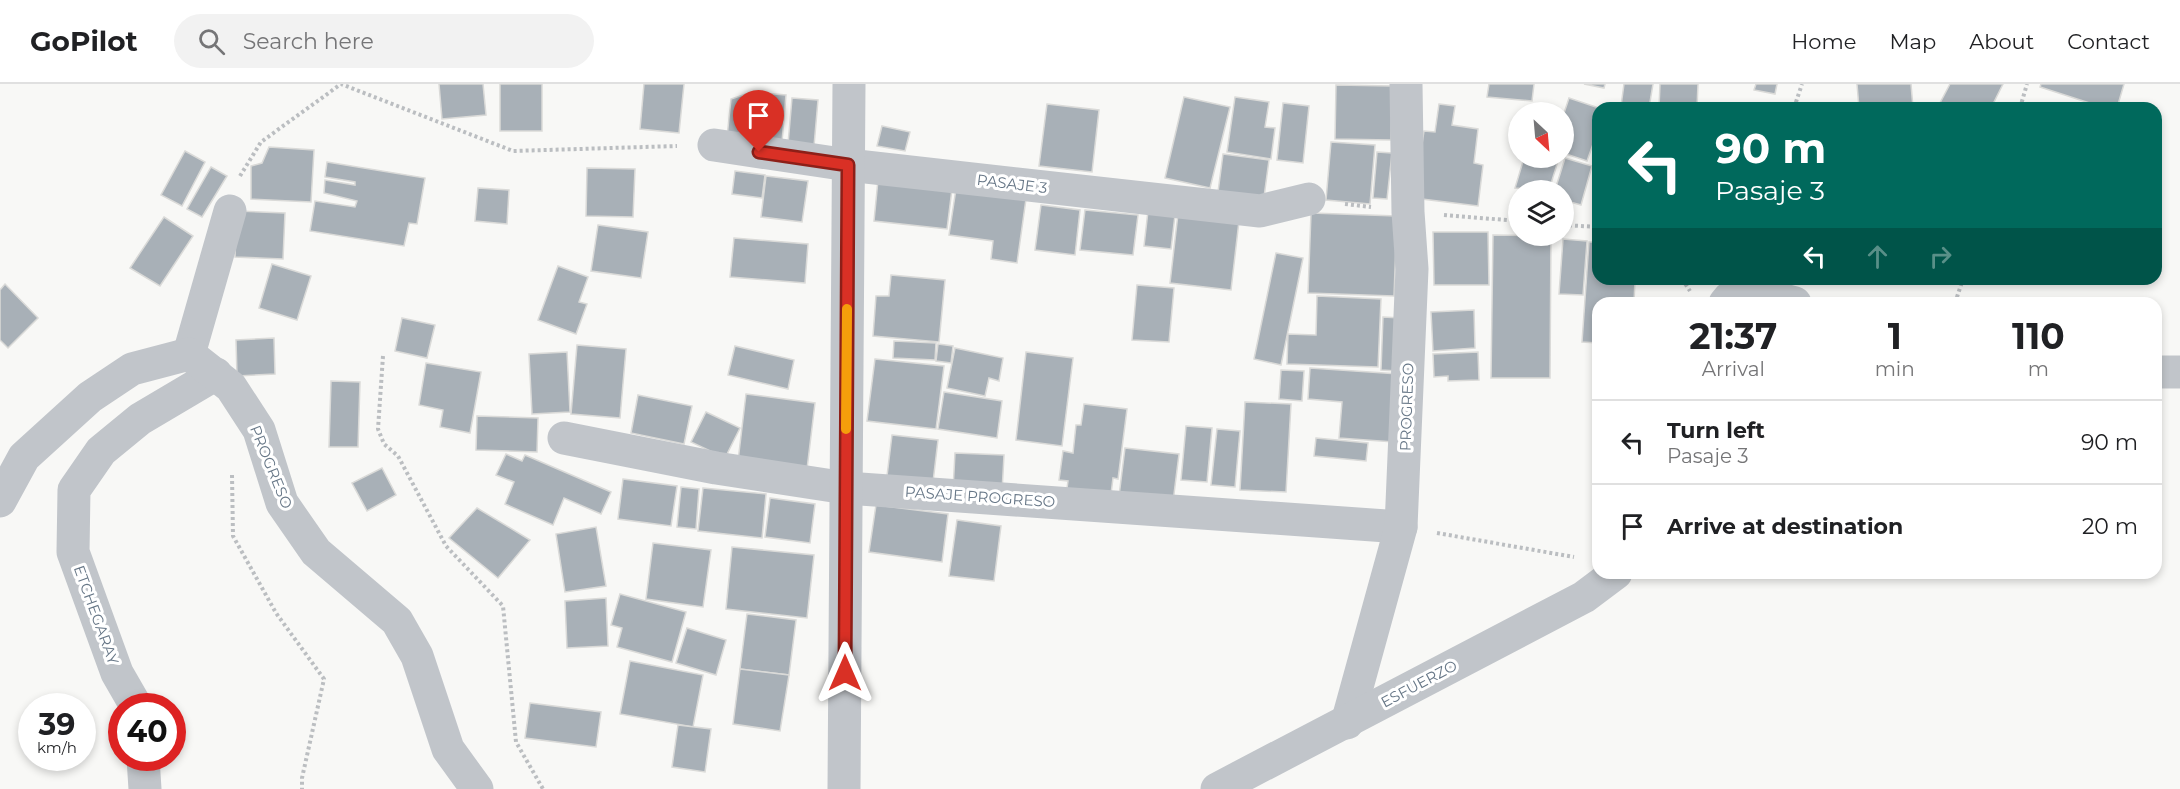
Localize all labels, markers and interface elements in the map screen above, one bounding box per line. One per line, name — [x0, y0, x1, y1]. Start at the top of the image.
search box — [174, 14, 594, 68]
text: GoPilot — [30, 24, 138, 58]
icon: search — [195, 25, 228, 58]
text: Search here — [243, 28, 374, 55]
text: Home — [1791, 29, 1856, 54]
text: Map — [1889, 29, 1936, 54]
text: About — [1969, 29, 2034, 54]
text: Contact — [2067, 29, 2150, 54]
pin — [733, 90, 784, 152]
icon: arrive — [742, 99, 775, 132]
north arrow — [1508, 102, 1574, 168]
map controls — [1508, 102, 1574, 246]
text: 90 m — [1715, 122, 1826, 174]
icon: left — [1616, 126, 1694, 204]
street label: PASAJE 3 — [976, 170, 1048, 197]
text: Pasaje 3 — [1715, 174, 1825, 207]
button: layers — [1508, 180, 1574, 246]
icon: left — [1798, 240, 1831, 273]
icon: ahead — [1861, 240, 1894, 273]
icon: right — [1924, 240, 1957, 273]
text: 21:37 — [1689, 314, 1777, 358]
text: 1 — [1888, 314, 1902, 358]
text: 110 — [2012, 314, 2065, 358]
text: Arrival — [1702, 357, 1765, 381]
text: min — [1875, 357, 1915, 381]
text: m — [2028, 357, 2049, 381]
street label: PROGRESO — [1395, 363, 1418, 451]
text: Turn left — [1667, 417, 1765, 444]
street label: PROGRESO — [246, 422, 297, 511]
icon: left — [1616, 426, 1649, 459]
text: 90 m — [2081, 429, 2138, 456]
text: Pasaje 3 — [1667, 444, 1749, 468]
street label: PASAJE PROGRESO — [904, 482, 1056, 511]
icon: arrive — [1616, 510, 1649, 543]
text: Arrive at destination — [1667, 513, 1903, 540]
text: 20 m — [2082, 513, 2138, 540]
street label: ETCHEGARAY — [70, 563, 123, 667]
position arrow — [813, 641, 877, 705]
street label: ESFUERZO — [1377, 656, 1460, 712]
speed limit sign: 40 — [108, 693, 186, 771]
text: 39 — [39, 706, 75, 743]
text: km/h — [37, 738, 77, 757]

